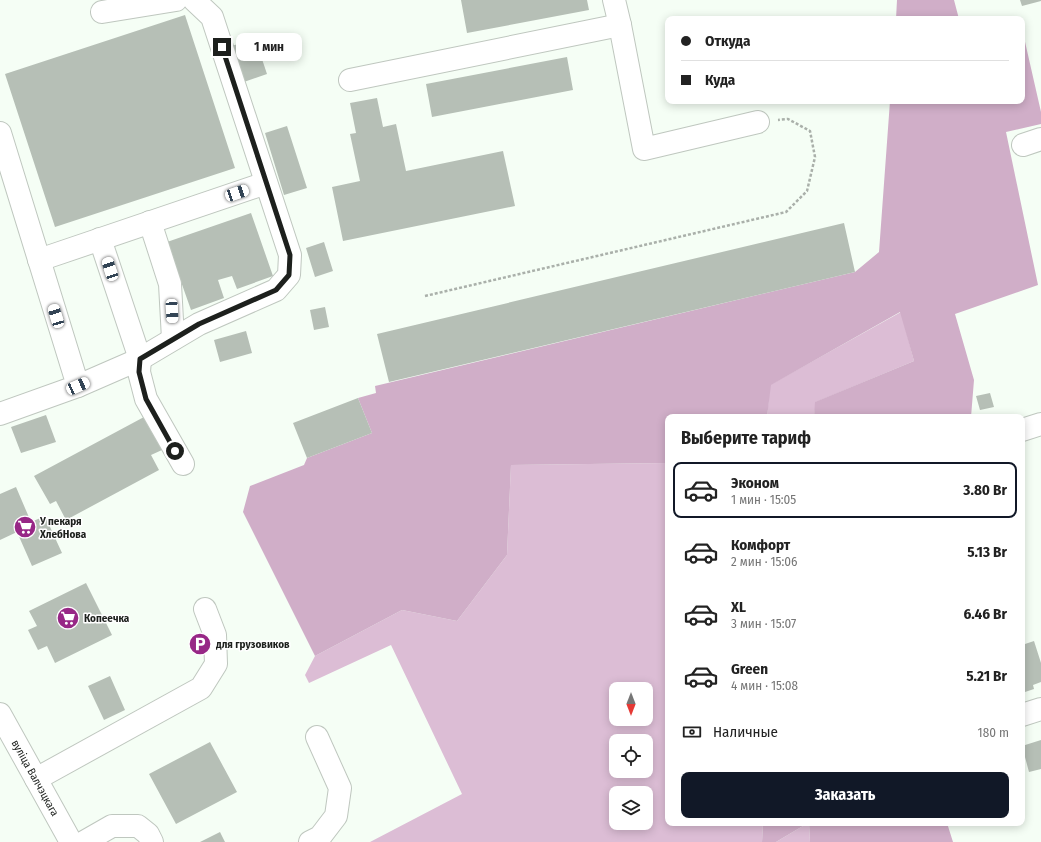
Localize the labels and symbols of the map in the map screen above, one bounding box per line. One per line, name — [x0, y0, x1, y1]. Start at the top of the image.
callout: 1 мин — [236, 33, 302, 61]
route end — [213, 38, 231, 56]
car — [224, 183, 250, 203]
car — [101, 256, 119, 282]
car — [165, 299, 179, 323]
car — [47, 303, 65, 329]
car — [65, 376, 91, 396]
route start — [166, 442, 184, 460]
supermarket icon: У пекаря ХлебНова — [12, 514, 38, 540]
place label: У пекаря ХлебНова — [39, 515, 87, 541]
supermarket icon: Копеечка — [55, 605, 81, 631]
place label: Копеечка — [84, 612, 130, 625]
parking icon: для грузовиков — [187, 631, 213, 657]
place label: для грузовиков — [215, 638, 290, 651]
north arrow — [609, 682, 653, 726]
street label: вуліца Валчэцкага — [9, 738, 61, 819]

